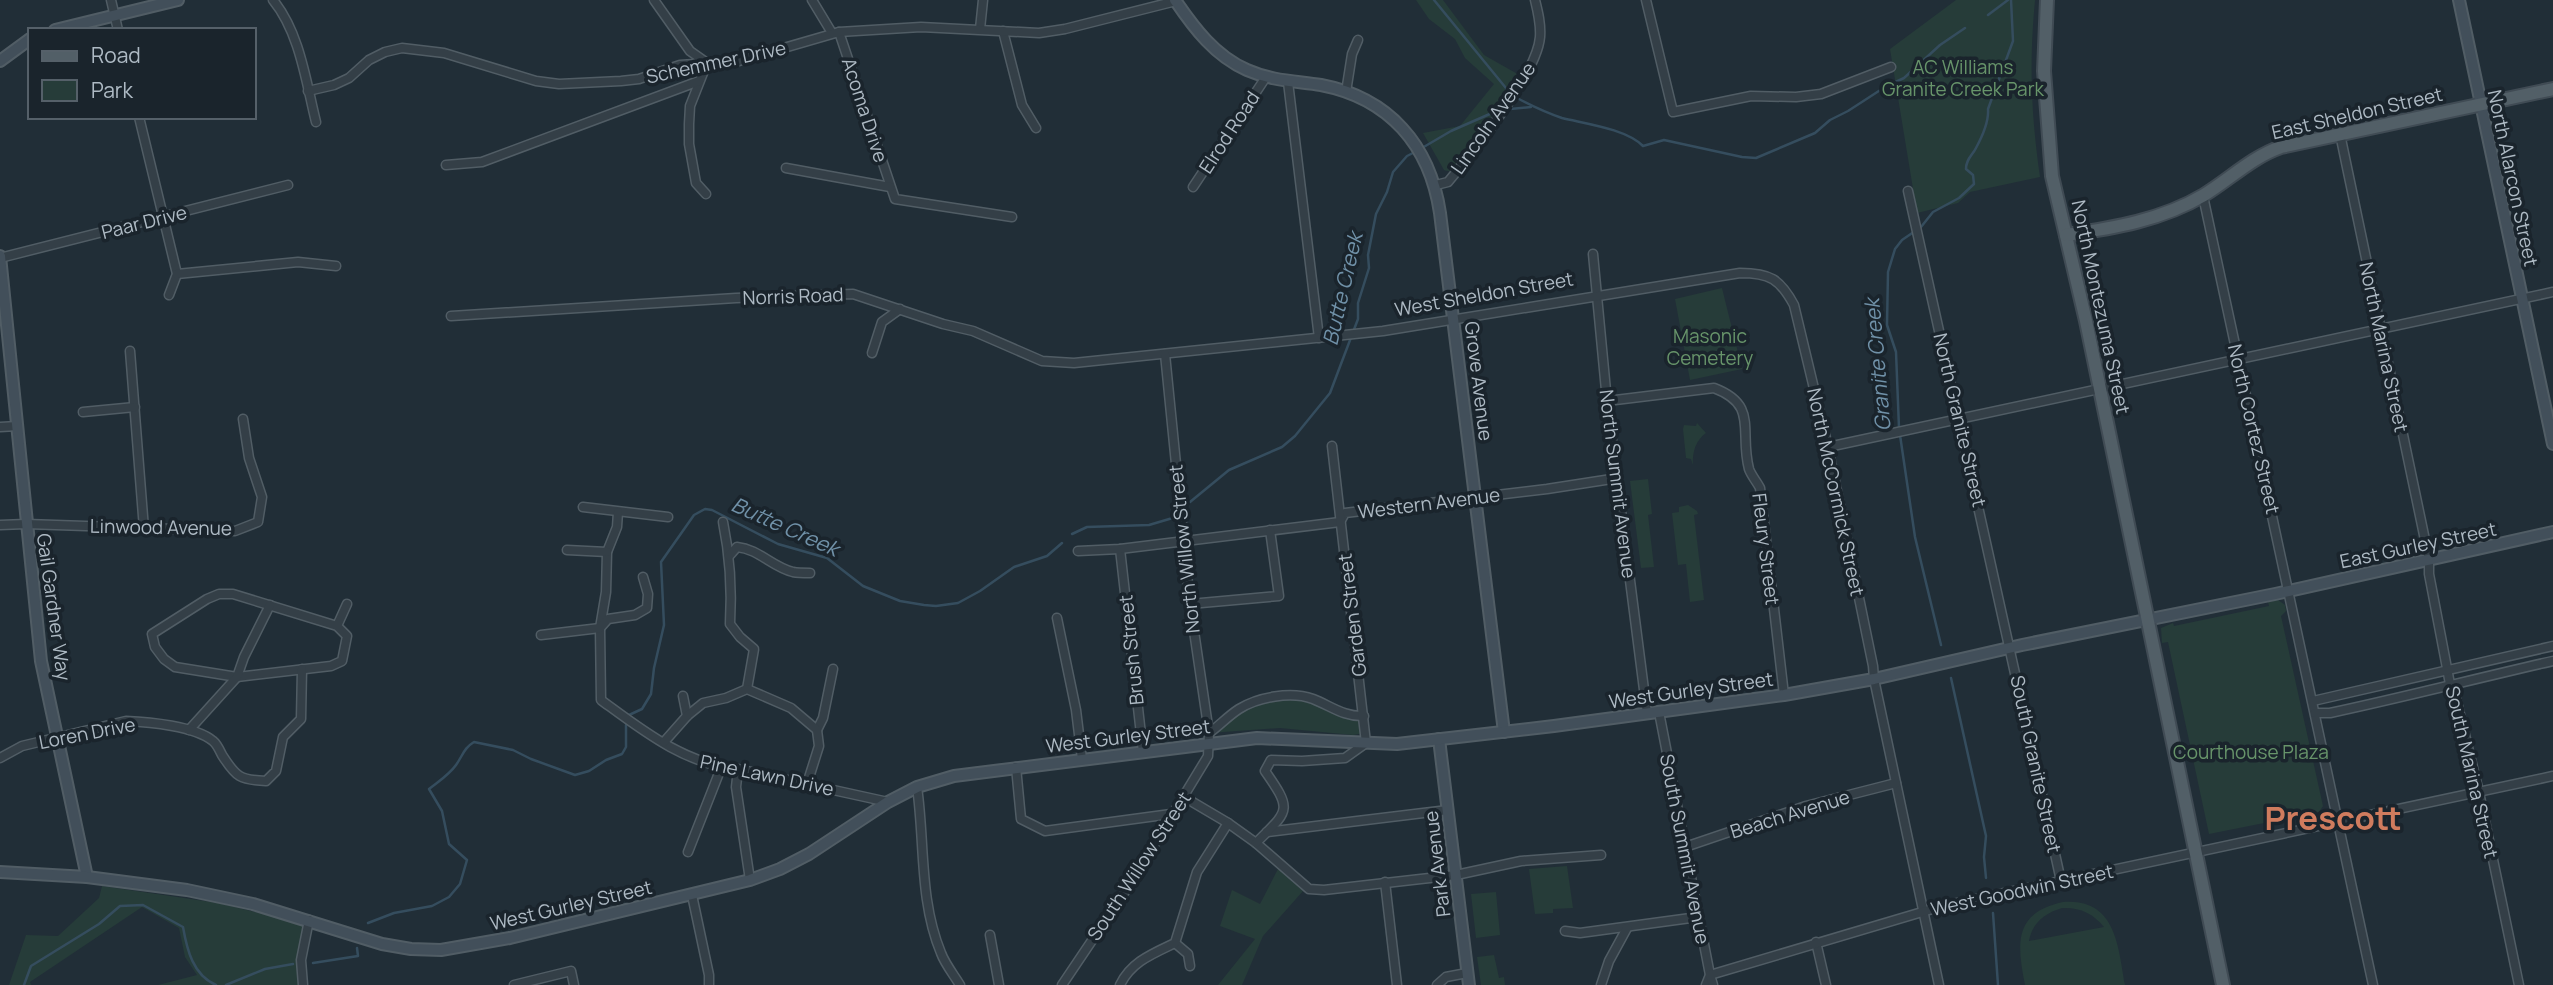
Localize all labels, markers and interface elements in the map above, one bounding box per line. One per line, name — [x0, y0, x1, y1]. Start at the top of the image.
legend — [28, 28, 256, 119]
street label: Schemmer Drive — [644, 34, 788, 90]
text: Road — [91, 41, 141, 69]
street label: Acoma Drive — [836, 54, 894, 166]
park label: AC Williams Granite Creek Park — [1882, 54, 2044, 102]
street label: Lincoln Avenue — [1445, 57, 1541, 179]
text: Park — [91, 76, 133, 104]
street label: East Sheldon Street — [2269, 81, 2445, 145]
street label: Elrod Road — [1193, 86, 1265, 178]
street label: North Alarcon Street — [2482, 87, 2544, 269]
street label: North Montezuma Street — [2066, 198, 2136, 416]
street label: Paar Drive — [99, 199, 189, 245]
water label: Butte Creek — [1315, 227, 1369, 348]
street label: North Marina Street — [2353, 260, 2415, 434]
street label: West Sheldon Street — [1393, 265, 1575, 323]
street label: Norris Road — [742, 281, 844, 311]
water label: Granite Creek — [1857, 295, 1897, 432]
street label: Grove Avenue — [1459, 320, 1499, 442]
park label: Masonic Cemetery — [1667, 323, 1753, 371]
street label: North Granite Street — [1927, 330, 1993, 510]
street label: North Cortez Street — [2222, 342, 2286, 516]
street label: North McCormick Street — [1801, 386, 1871, 598]
street label: North Summit Avenue — [1594, 388, 1642, 580]
street label: North Willow Street — [1162, 463, 1206, 635]
street label: Western Avenue — [1356, 481, 1502, 525]
water label: Butte Creek — [727, 490, 846, 563]
street label: Fleury Street — [1746, 491, 1786, 607]
street label: Linwood Avenue — [90, 513, 232, 541]
street label: East Gurley Street — [2337, 516, 2499, 574]
street label: Gail Gardner Way — [31, 532, 77, 682]
street label: Garden Street — [1332, 552, 1372, 678]
street label: Brush Street — [1112, 594, 1150, 706]
street label: West Gurley Street — [1607, 666, 1775, 714]
street label: South Granite Street — [2004, 673, 2068, 855]
street label: South Marina Street — [2440, 683, 2504, 861]
street label: Loren Drive — [36, 711, 138, 755]
street label: West Gurley Street — [1044, 713, 1212, 759]
park label: Courthouse Plaza — [2173, 739, 2329, 765]
street label: Pine Lawn Drive — [698, 748, 836, 802]
street label: South Summit Avenue — [1654, 752, 1716, 946]
street label: Beach Avenue — [1727, 783, 1853, 845]
street label: South Willow Street — [1081, 787, 1197, 945]
district label: Prescott — [2264, 795, 2402, 840]
street label: Park Avenue — [1418, 809, 1456, 919]
street label: West Goodwin Street — [1928, 858, 2116, 922]
street label: West Gurley Street — [487, 874, 655, 936]

